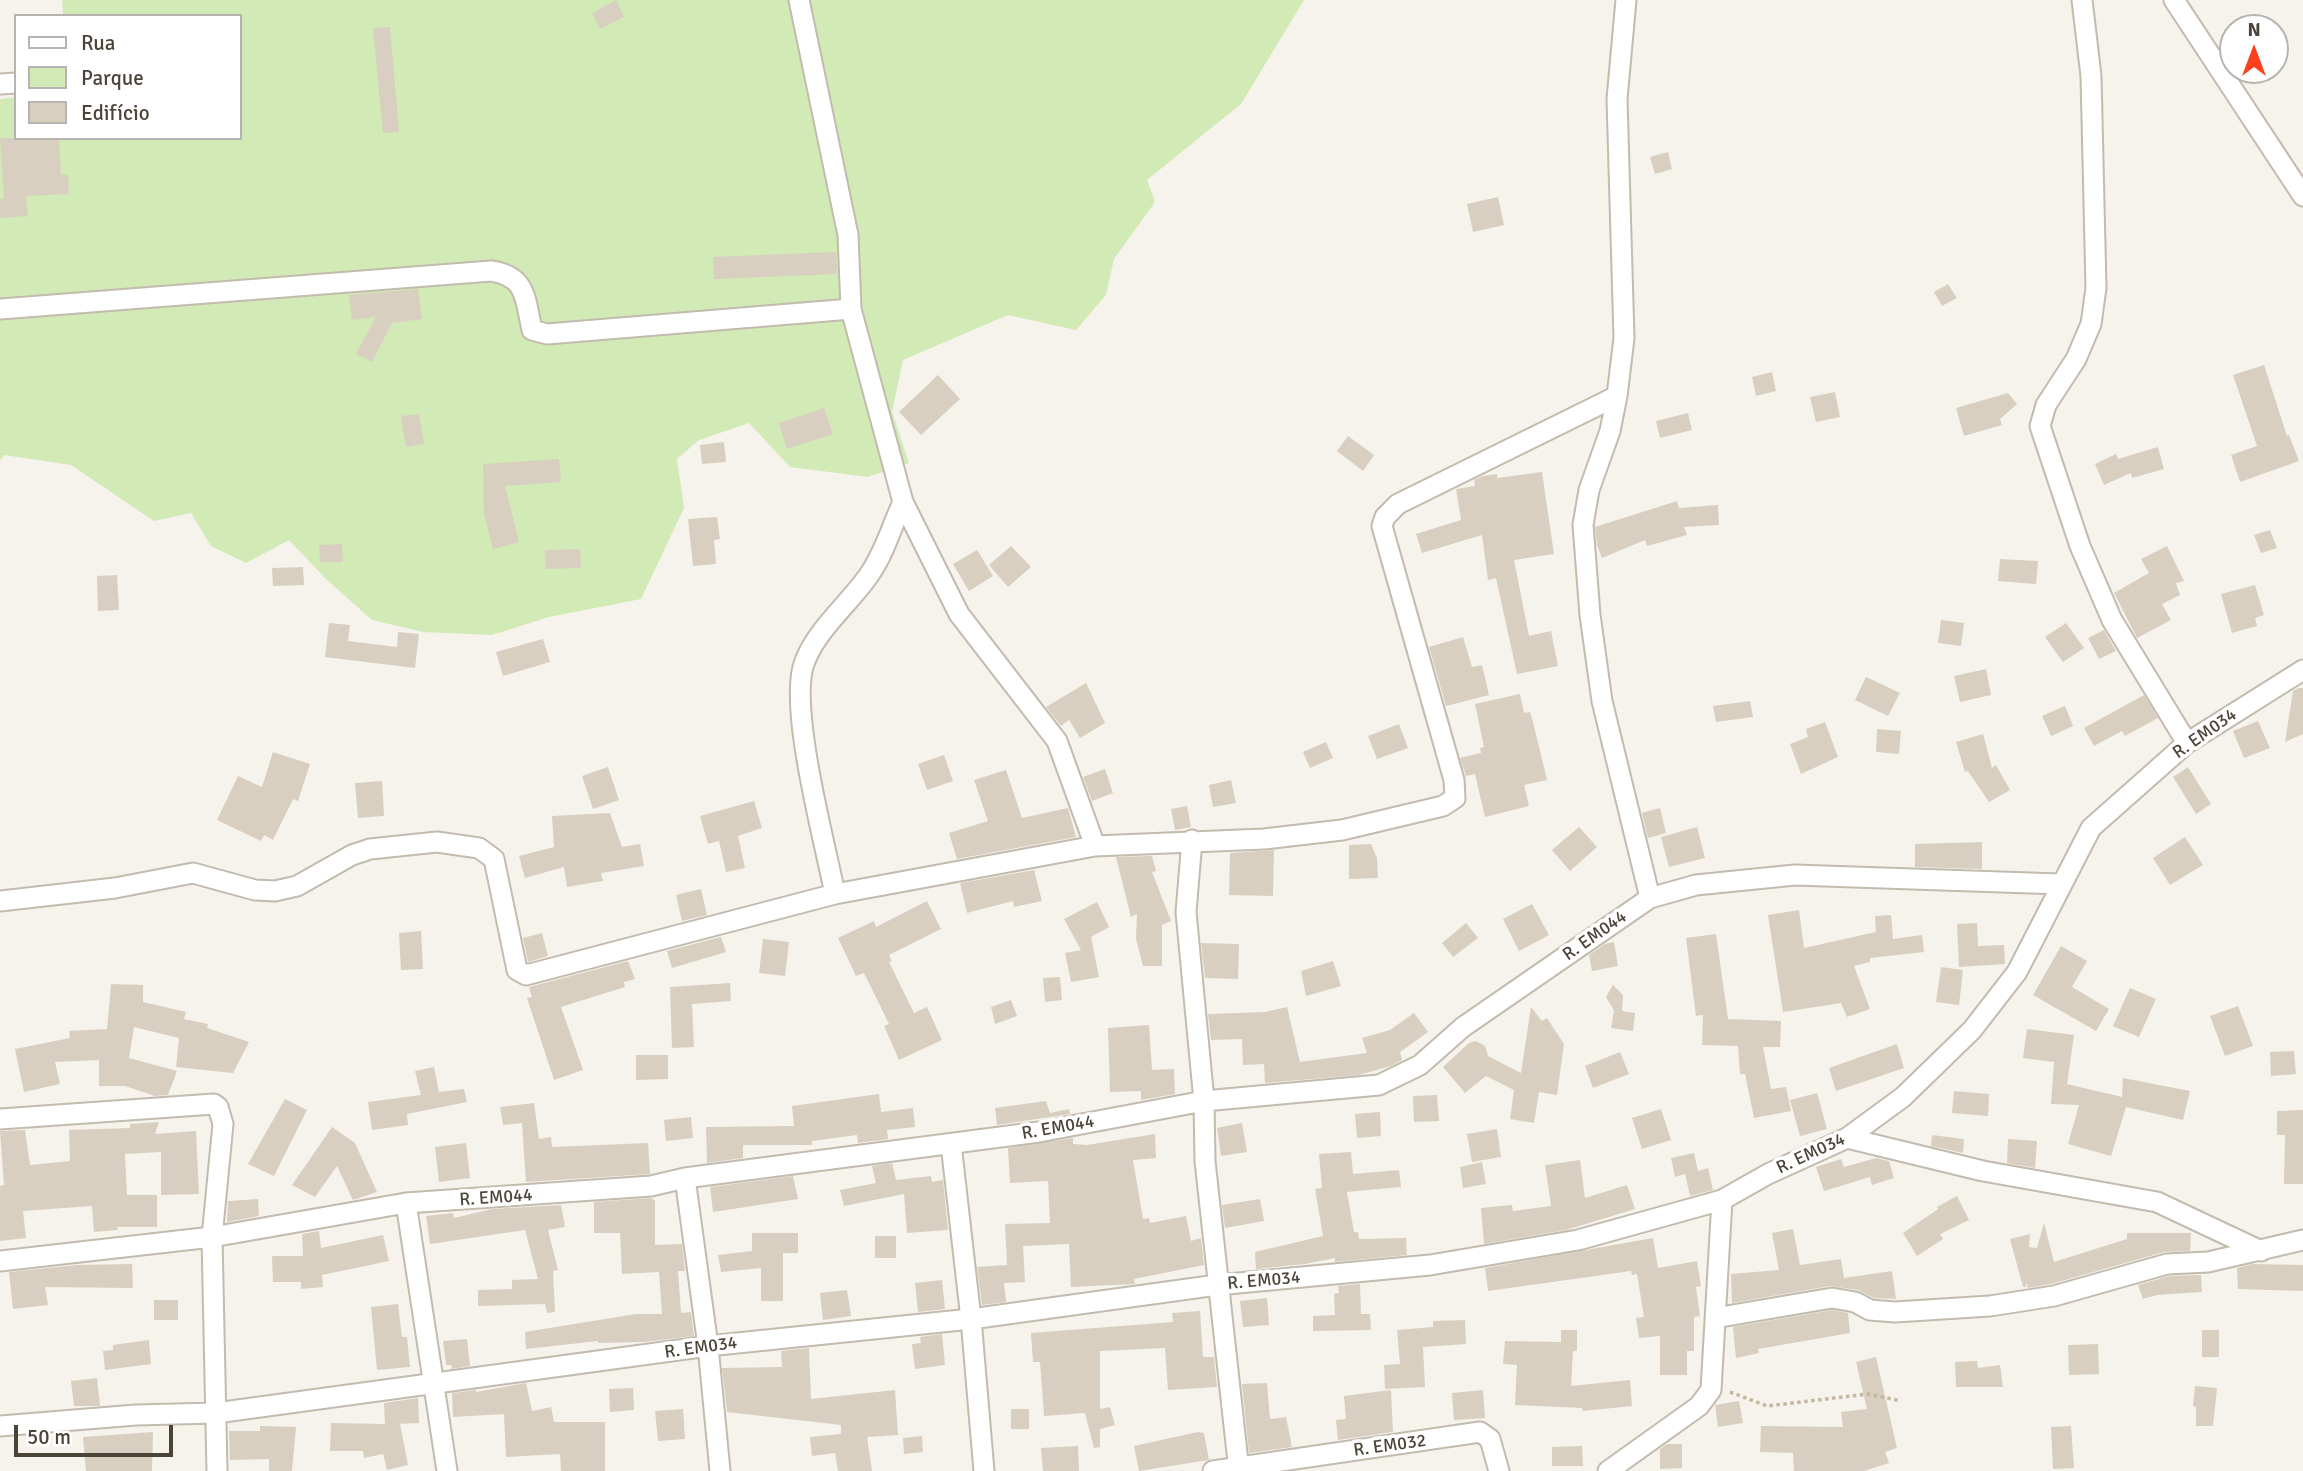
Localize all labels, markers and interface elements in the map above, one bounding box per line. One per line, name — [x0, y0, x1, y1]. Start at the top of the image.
legend — [14, 14, 242, 140]
north arrow — [2219, 14, 2289, 84]
text: N — [2247, 18, 2261, 42]
text: Rua — [81, 30, 115, 56]
text: Parque — [81, 65, 144, 91]
text: Edifício — [81, 100, 150, 126]
street label: R. EM034 — [2169, 704, 2241, 764]
street label: R. EM044 — [1559, 906, 1631, 966]
street label: R. EM044 — [1020, 1111, 1096, 1145]
street label: R. EM034 — [1773, 1129, 1849, 1179]
street label: R. EM044 — [459, 1185, 533, 1211]
street label: R. EM034 — [1227, 1267, 1301, 1295]
street label: R. EM034 — [663, 1332, 739, 1364]
scale bar — [18, 1412, 177, 1456]
text: 50 m — [27, 1424, 71, 1450]
street label: R. EM032 — [1352, 1430, 1428, 1462]

